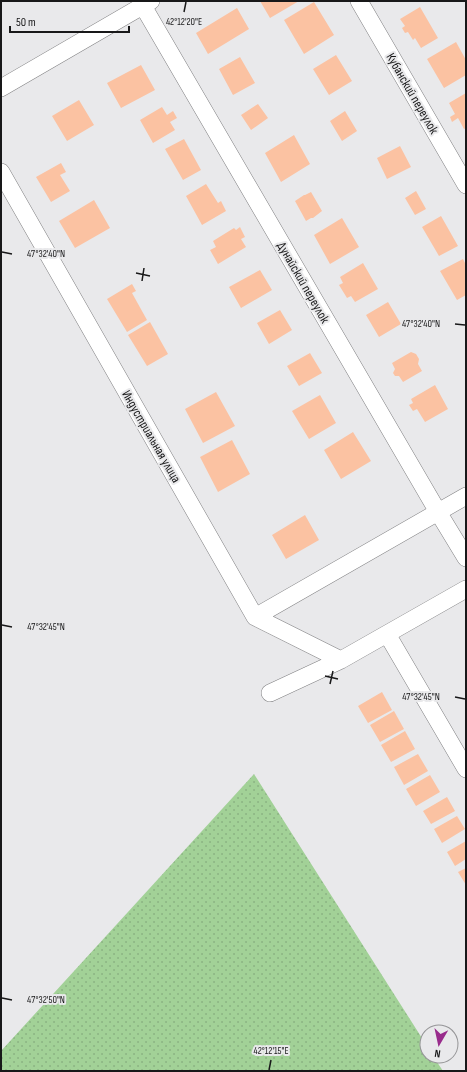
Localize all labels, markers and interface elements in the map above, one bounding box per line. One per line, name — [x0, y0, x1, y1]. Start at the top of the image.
scale bar — [10, 8, 129, 34]
text: 50 m — [16, 15, 36, 30]
text: 42°12'20"E — [166, 16, 202, 28]
street label: Кубанский переулок — [383, 50, 442, 137]
street label: Дунайский переулок — [273, 239, 333, 326]
text: 47°32'40"N — [27, 248, 65, 260]
text: 47°32'40"N — [402, 318, 440, 330]
street label: Индустриальная улица — [118, 387, 184, 486]
text: 47°32'45"N — [27, 621, 65, 633]
text: 47°32'45"N — [402, 691, 440, 703]
text: 47°32'50"N — [27, 994, 65, 1006]
north arrow — [419, 1024, 459, 1064]
text: 42°12'15"E — [253, 1045, 289, 1057]
text: N — [433, 1046, 441, 1060]

